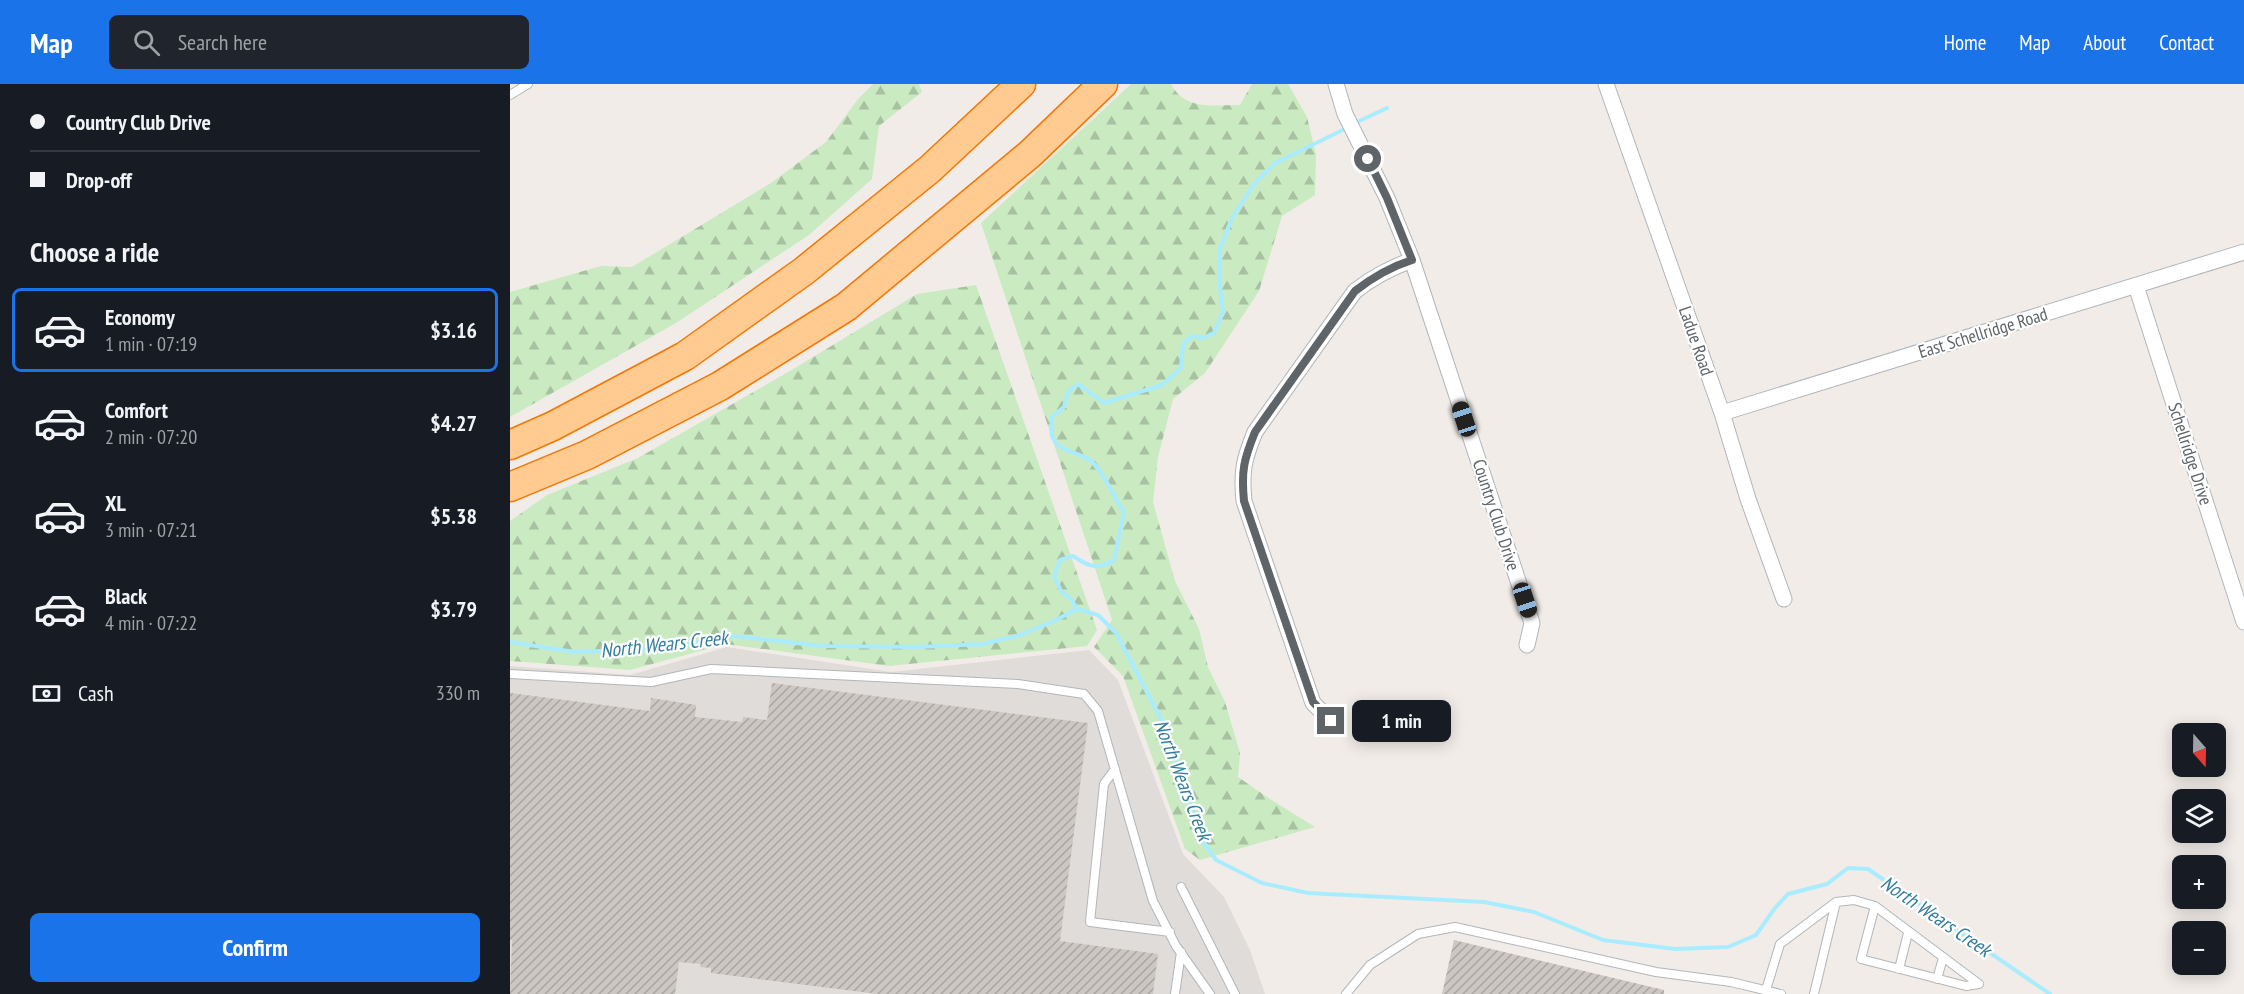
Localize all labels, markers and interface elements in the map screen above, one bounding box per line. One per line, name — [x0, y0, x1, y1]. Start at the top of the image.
search box — [109, 15, 529, 69]
text: Map — [30, 24, 73, 61]
icon: search — [130, 26, 163, 59]
text: Search here — [178, 28, 267, 56]
text: Home — [1944, 29, 1986, 56]
text: Map — [2019, 29, 2050, 56]
text: About — [2083, 29, 2126, 56]
text: Contact — [2159, 29, 2214, 56]
text: Country Club Drive — [66, 108, 211, 136]
route start — [1354, 145, 1381, 172]
text: Drop-off — [66, 166, 132, 194]
text: Choose a ride — [30, 235, 159, 269]
street label: East Schellridge Road — [1915, 302, 2050, 363]
icon: car — [33, 303, 87, 357]
text: Economy — [105, 303, 175, 331]
street label: Ladue Road — [1674, 303, 1719, 379]
text: $3.16 — [430, 316, 477, 344]
text: 1 min · 07:19 — [105, 331, 197, 357]
icon: car — [33, 396, 87, 450]
text: Comfort — [105, 396, 168, 424]
car — [1450, 399, 1478, 439]
street label: Schellridge Drive — [2163, 400, 2218, 508]
text: $4.27 — [430, 409, 477, 437]
text: 2 min · 07:20 — [105, 424, 197, 450]
street label: Country Club Drive — [1468, 456, 1525, 573]
icon: car — [33, 489, 87, 543]
text: XL — [105, 489, 126, 517]
text: $5.38 — [430, 502, 477, 530]
text: 3 min · 07:21 — [105, 517, 197, 543]
car — [1511, 580, 1539, 620]
icon: car — [33, 582, 87, 636]
text: Black — [105, 582, 147, 610]
text: $3.79 — [430, 595, 477, 623]
text: 4 min · 07:22 — [105, 610, 197, 636]
water label: North Wears Creek — [599, 624, 731, 664]
icon: cash — [30, 677, 63, 710]
text: Cash — [78, 679, 114, 707]
text: 330 m — [436, 680, 480, 706]
callout: 1 min — [1352, 700, 1451, 742]
route end — [1317, 707, 1344, 734]
text: 1 min — [1381, 708, 1422, 734]
water label: North Wears Creek — [1148, 716, 1219, 846]
north arrow — [2172, 723, 2226, 777]
map controls — [2172, 723, 2226, 975]
button: layers — [2172, 789, 2226, 843]
button: + — [2172, 855, 2226, 909]
water label: North Wears Creek — [1876, 870, 1998, 964]
button: Confirm — [30, 913, 480, 982]
button: − — [2172, 921, 2226, 975]

